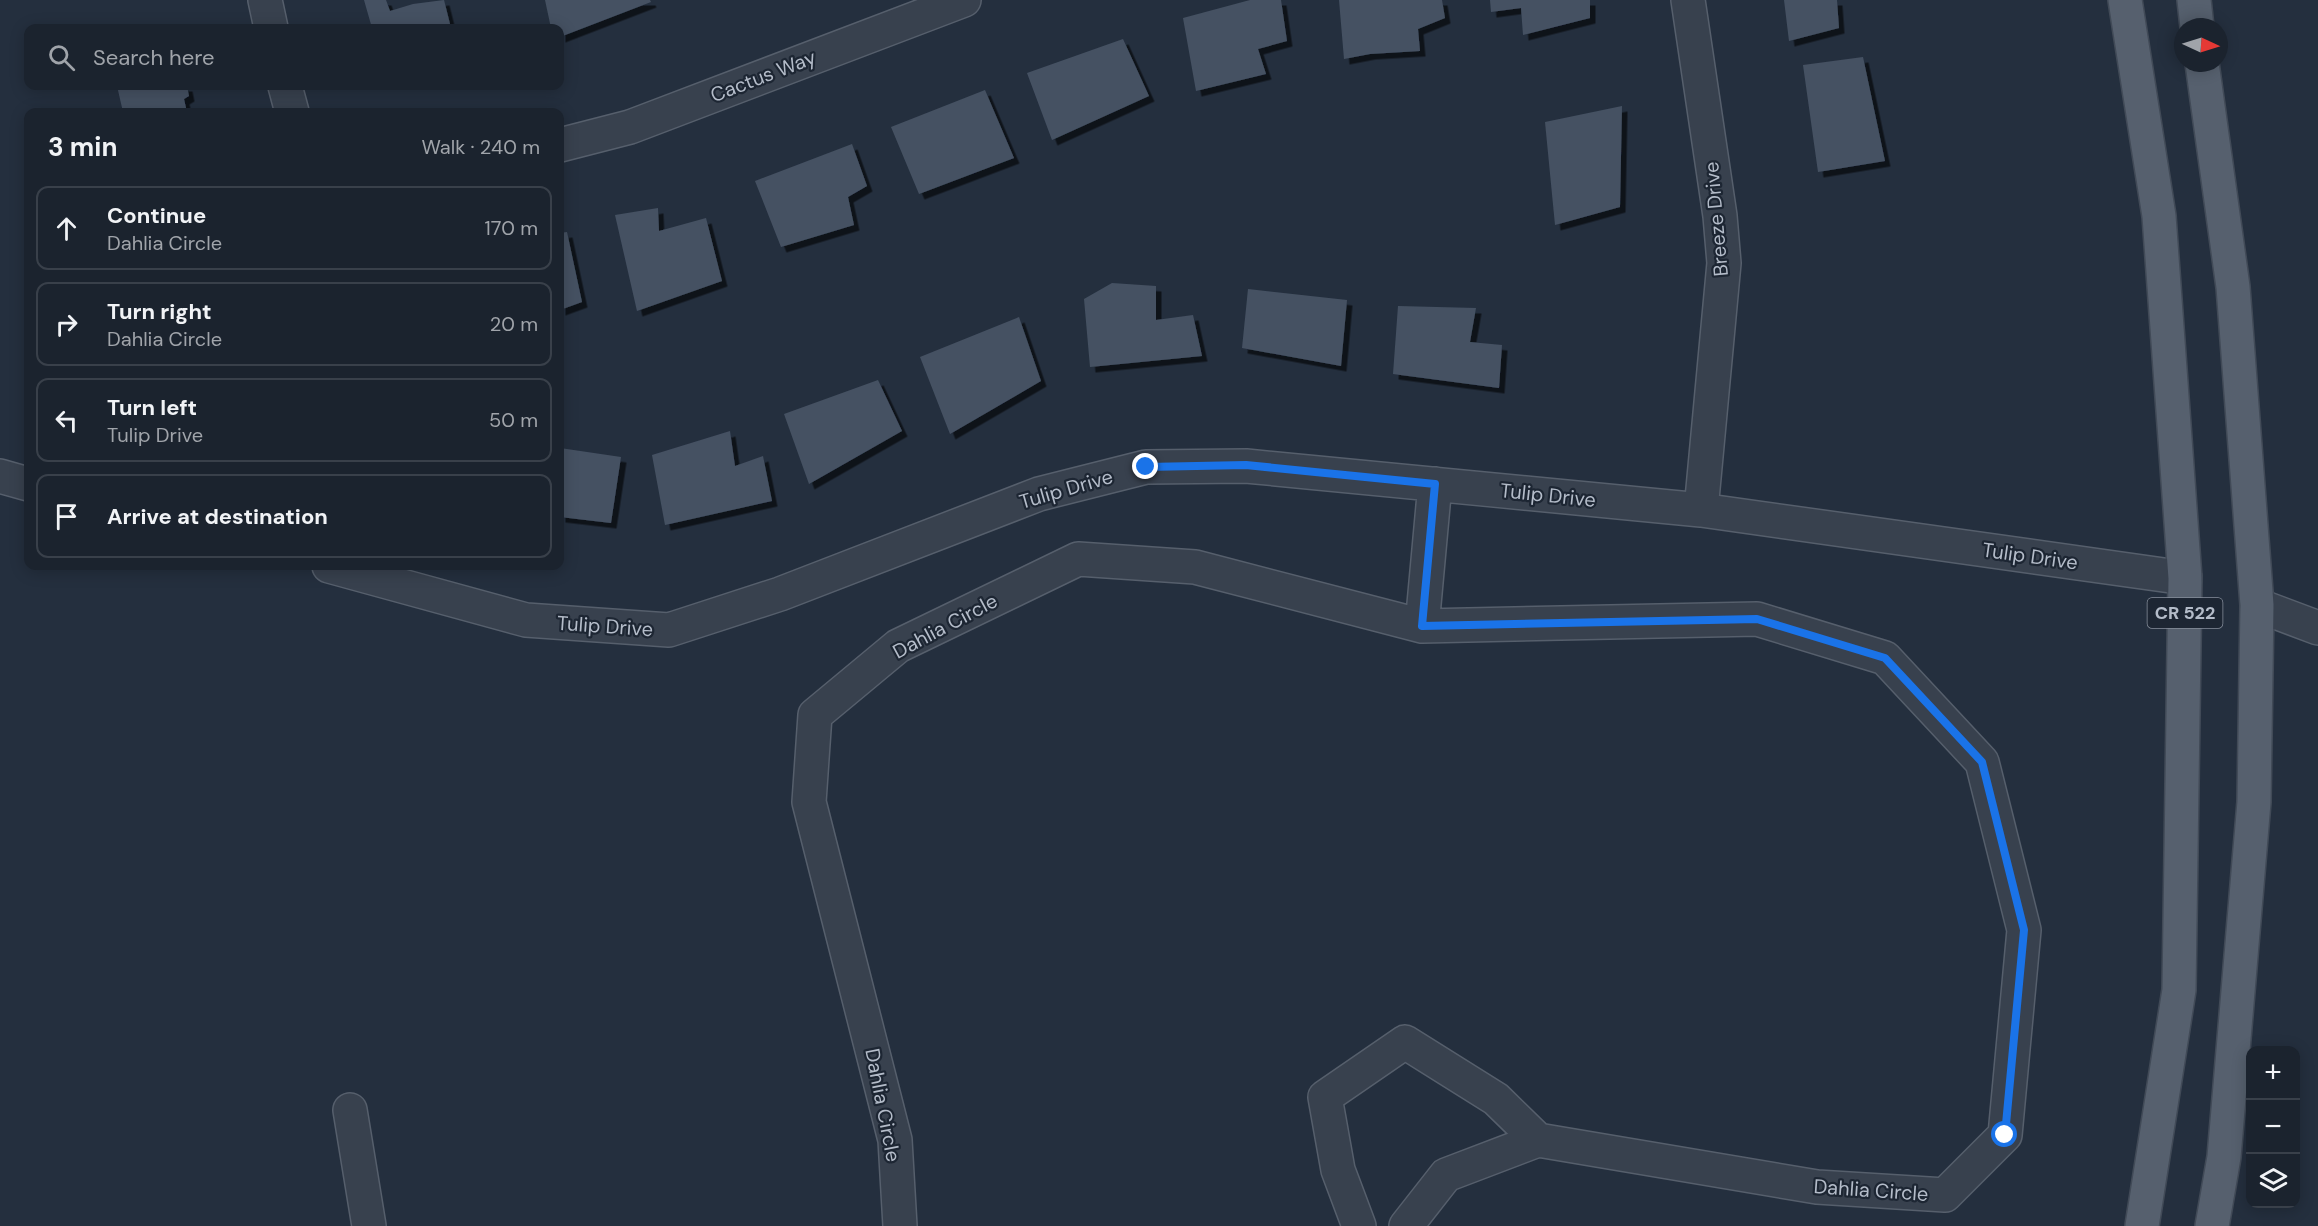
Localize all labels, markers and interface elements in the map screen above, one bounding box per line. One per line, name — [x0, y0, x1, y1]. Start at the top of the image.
north arrow — [2174, 18, 2228, 72]
search box — [24, 24, 564, 90]
icon: search — [45, 41, 78, 74]
text: Search here — [93, 43, 214, 72]
street label: Cactus Way — [706, 44, 820, 108]
text: 3 min — [48, 130, 117, 164]
text: Walk · 240 m — [421, 134, 540, 160]
street label: Breeze Drive — [1698, 161, 1734, 277]
text: Continue — [107, 201, 206, 230]
icon: ahead — [50, 212, 83, 245]
text: 170 m — [485, 215, 538, 241]
text: Dahlia Circle — [107, 230, 222, 256]
text: Turn right — [107, 297, 212, 326]
icon: right — [50, 308, 83, 341]
text: 20 m — [490, 311, 538, 337]
text: Dahlia Circle — [107, 326, 222, 352]
text: Turn left — [107, 393, 197, 422]
icon: left — [50, 404, 83, 437]
text: 50 m — [489, 407, 538, 433]
text: Tulip Drive — [107, 422, 203, 448]
route end — [1132, 453, 1158, 479]
street label: Tulip Drive — [1016, 463, 1116, 515]
street label: Tulip Drive — [1499, 477, 1597, 513]
icon: arrive — [50, 500, 83, 533]
text: Arrive at destination — [107, 502, 328, 531]
street label: Tulip Drive — [1981, 536, 2079, 576]
street label: Dahlia Circle — [888, 588, 1002, 664]
road number: CR 522 — [2148, 598, 2222, 628]
street label: Tulip Drive — [556, 610, 654, 642]
street label: Dahlia Circle — [859, 1046, 907, 1164]
map controls — [2246, 1046, 2300, 1208]
button: + — [2246, 1046, 2300, 1100]
button: − — [2246, 1100, 2300, 1154]
route start — [1991, 1121, 2017, 1147]
button: layers — [2246, 1154, 2300, 1208]
street label: Dahlia Circle — [1813, 1173, 1929, 1207]

